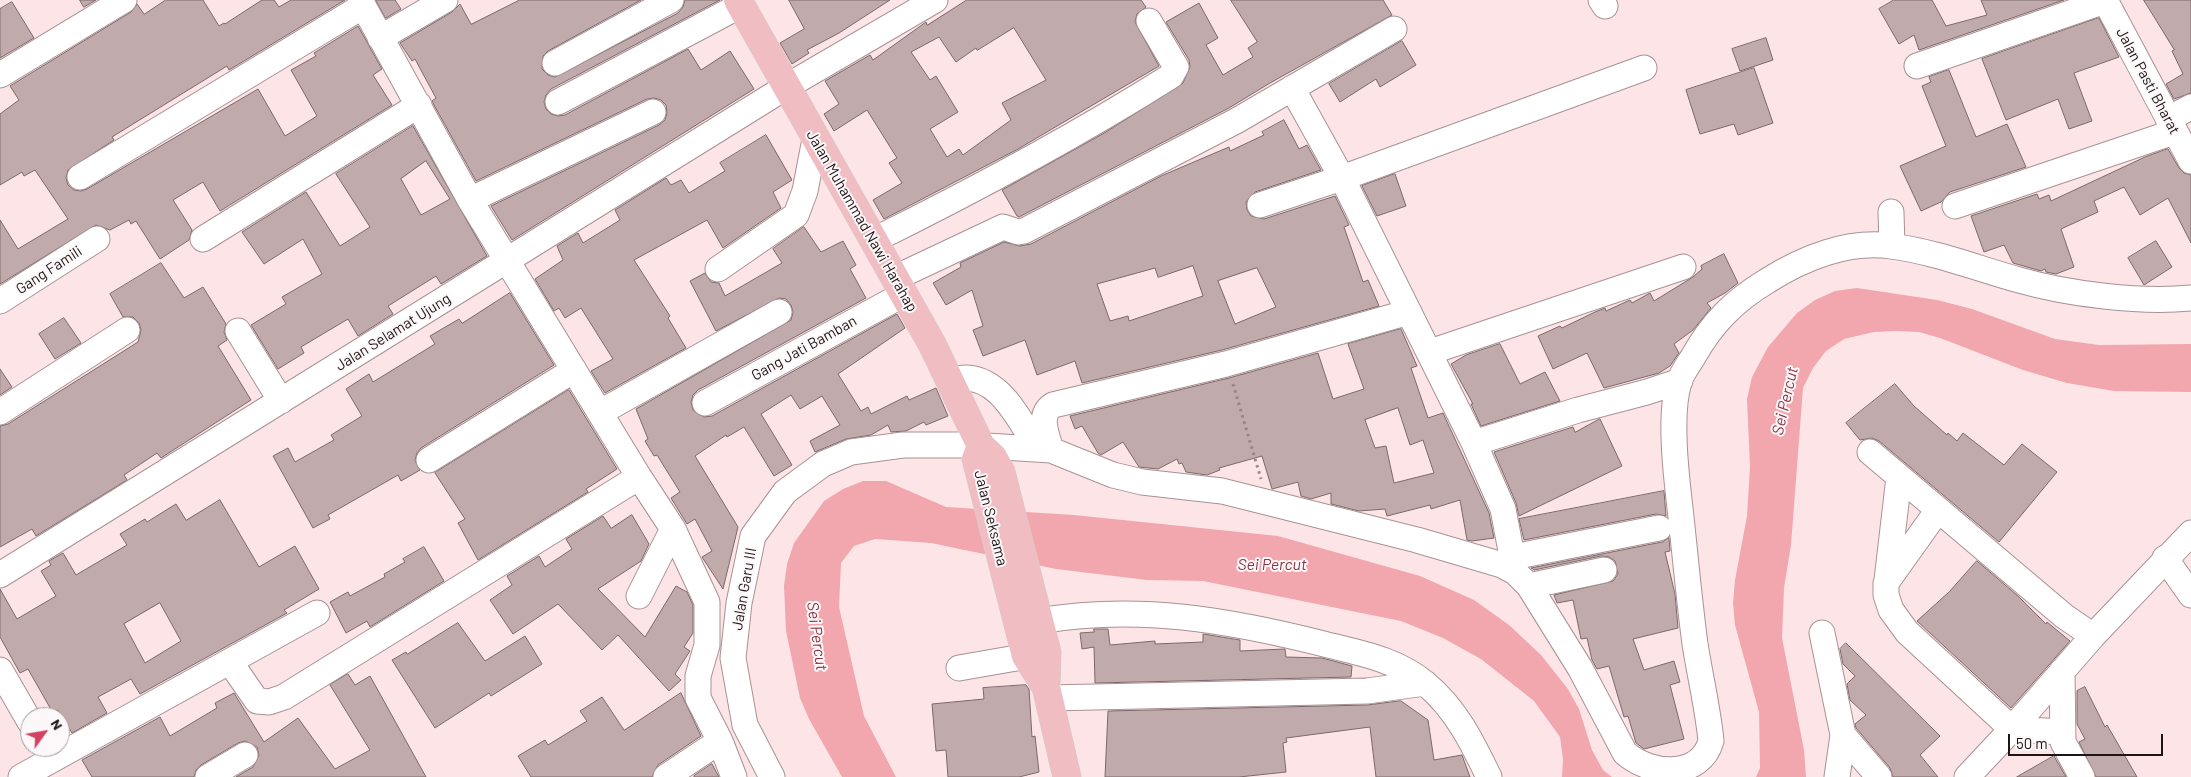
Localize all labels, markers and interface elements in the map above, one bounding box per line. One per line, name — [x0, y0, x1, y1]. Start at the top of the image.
street label: Jalan Pasti Bharat — [2112, 25, 2184, 137]
street label: Jalan Muhammad Nawi Harahap — [803, 127, 921, 315]
street label: Gang Famili — [13, 242, 85, 298]
street label: Jalan Selamat Ujung — [332, 289, 454, 375]
street label: Gang Jati Bamban — [748, 312, 860, 384]
water label: Sei Percut — [1768, 365, 1802, 437]
street label: Jalan Seksama — [970, 468, 1012, 568]
street label: Jalan Garu III — [728, 546, 760, 632]
water label: Sei Percut — [1237, 555, 1307, 575]
water label: Sei Percut — [803, 600, 831, 672]
north arrow — [20, 707, 70, 757]
text: N — [48, 716, 67, 733]
scale bar — [2011, 724, 2166, 756]
text: 50 m — [2016, 734, 2048, 752]

